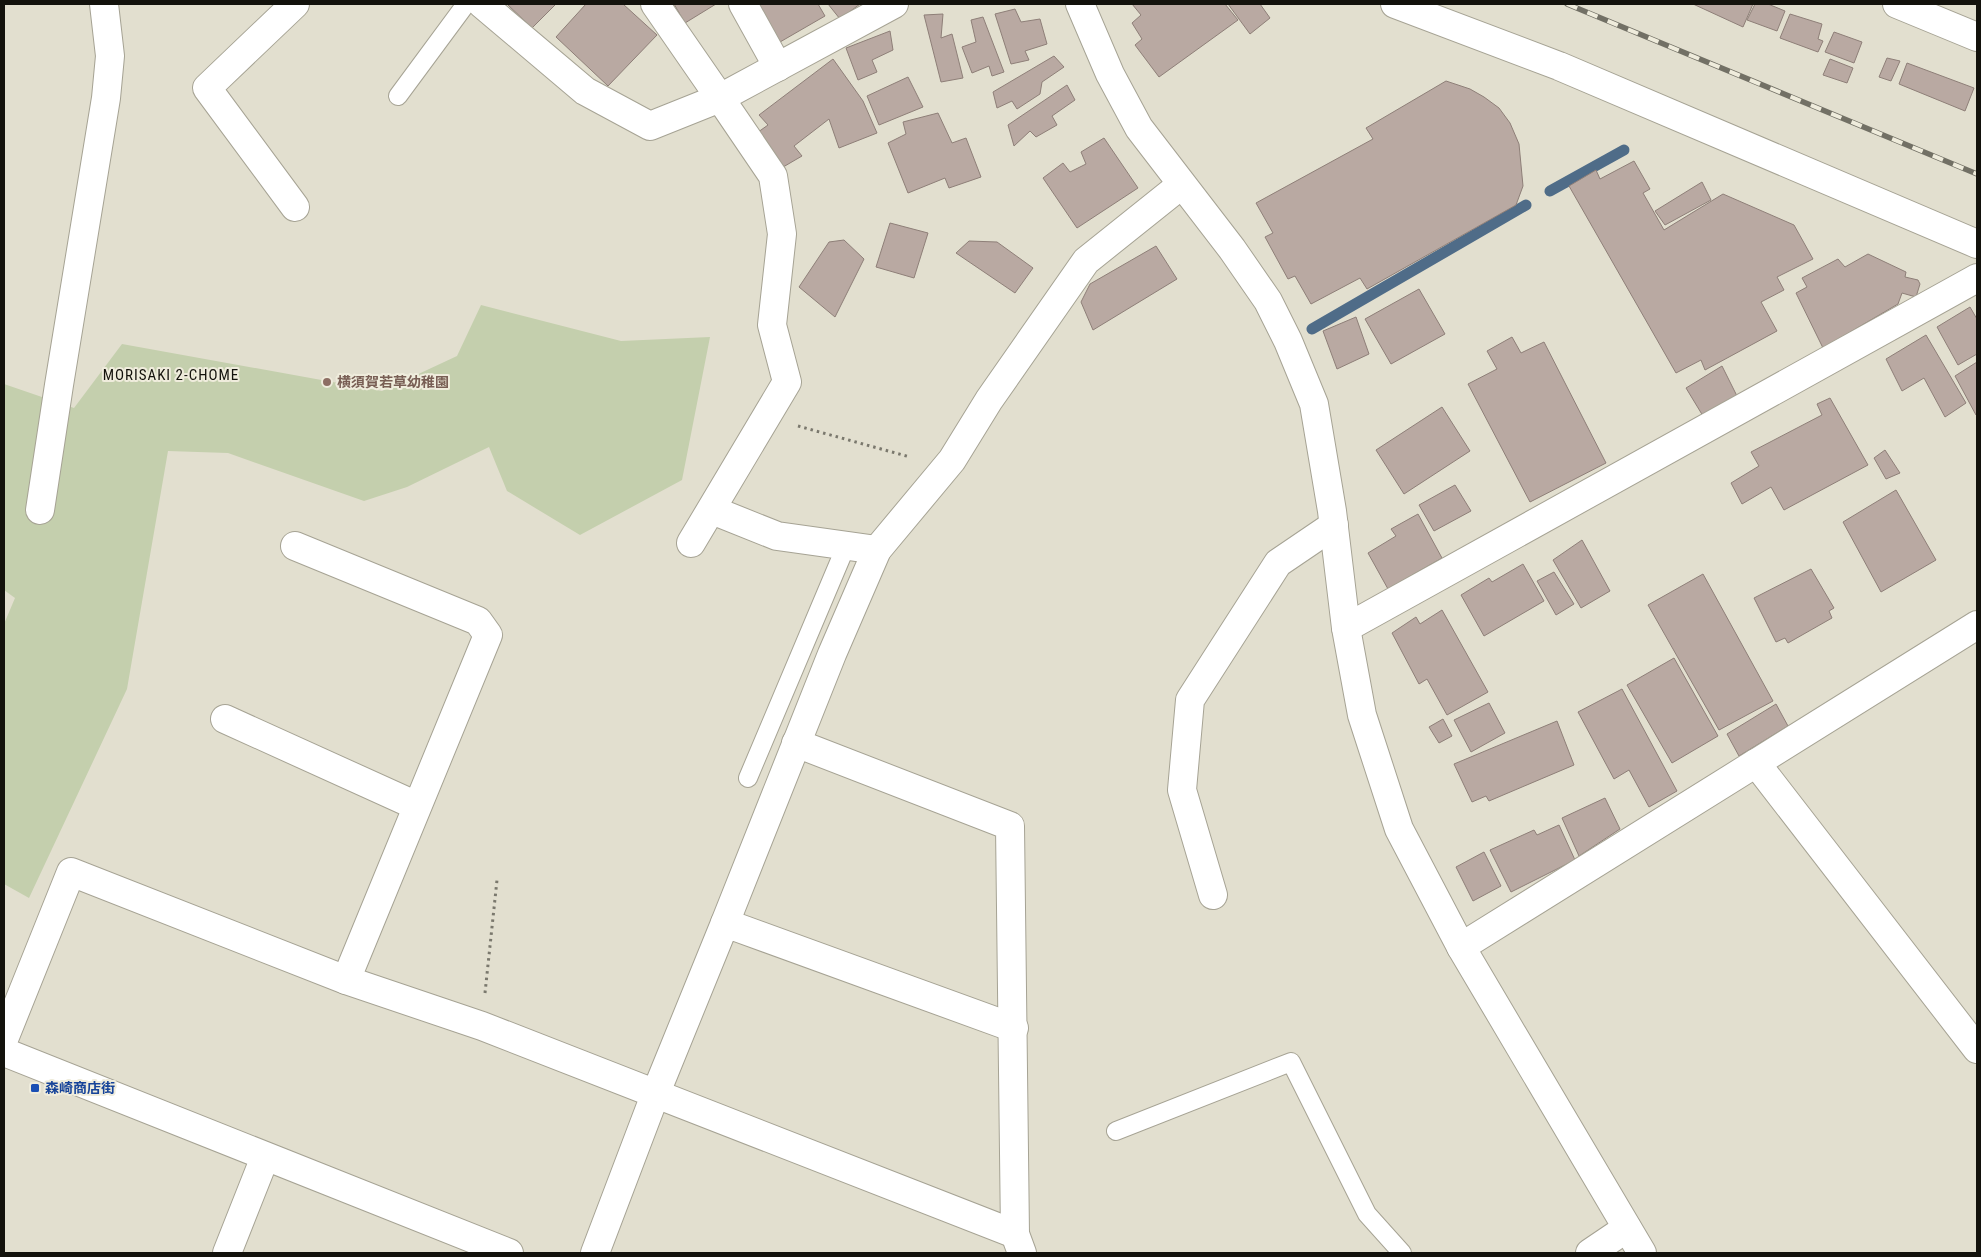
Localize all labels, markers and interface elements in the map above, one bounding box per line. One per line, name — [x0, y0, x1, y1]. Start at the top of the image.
district label: MORISAKI 2-CHOME — [103, 366, 239, 384]
place label: 横須賀若草幼稚園 — [337, 374, 449, 390]
marker: 横須賀若草幼稚園 — [321, 376, 333, 388]
place label: 森崎商店街 — [45, 1080, 115, 1096]
marker: 森崎商店街 — [29, 1082, 41, 1094]

